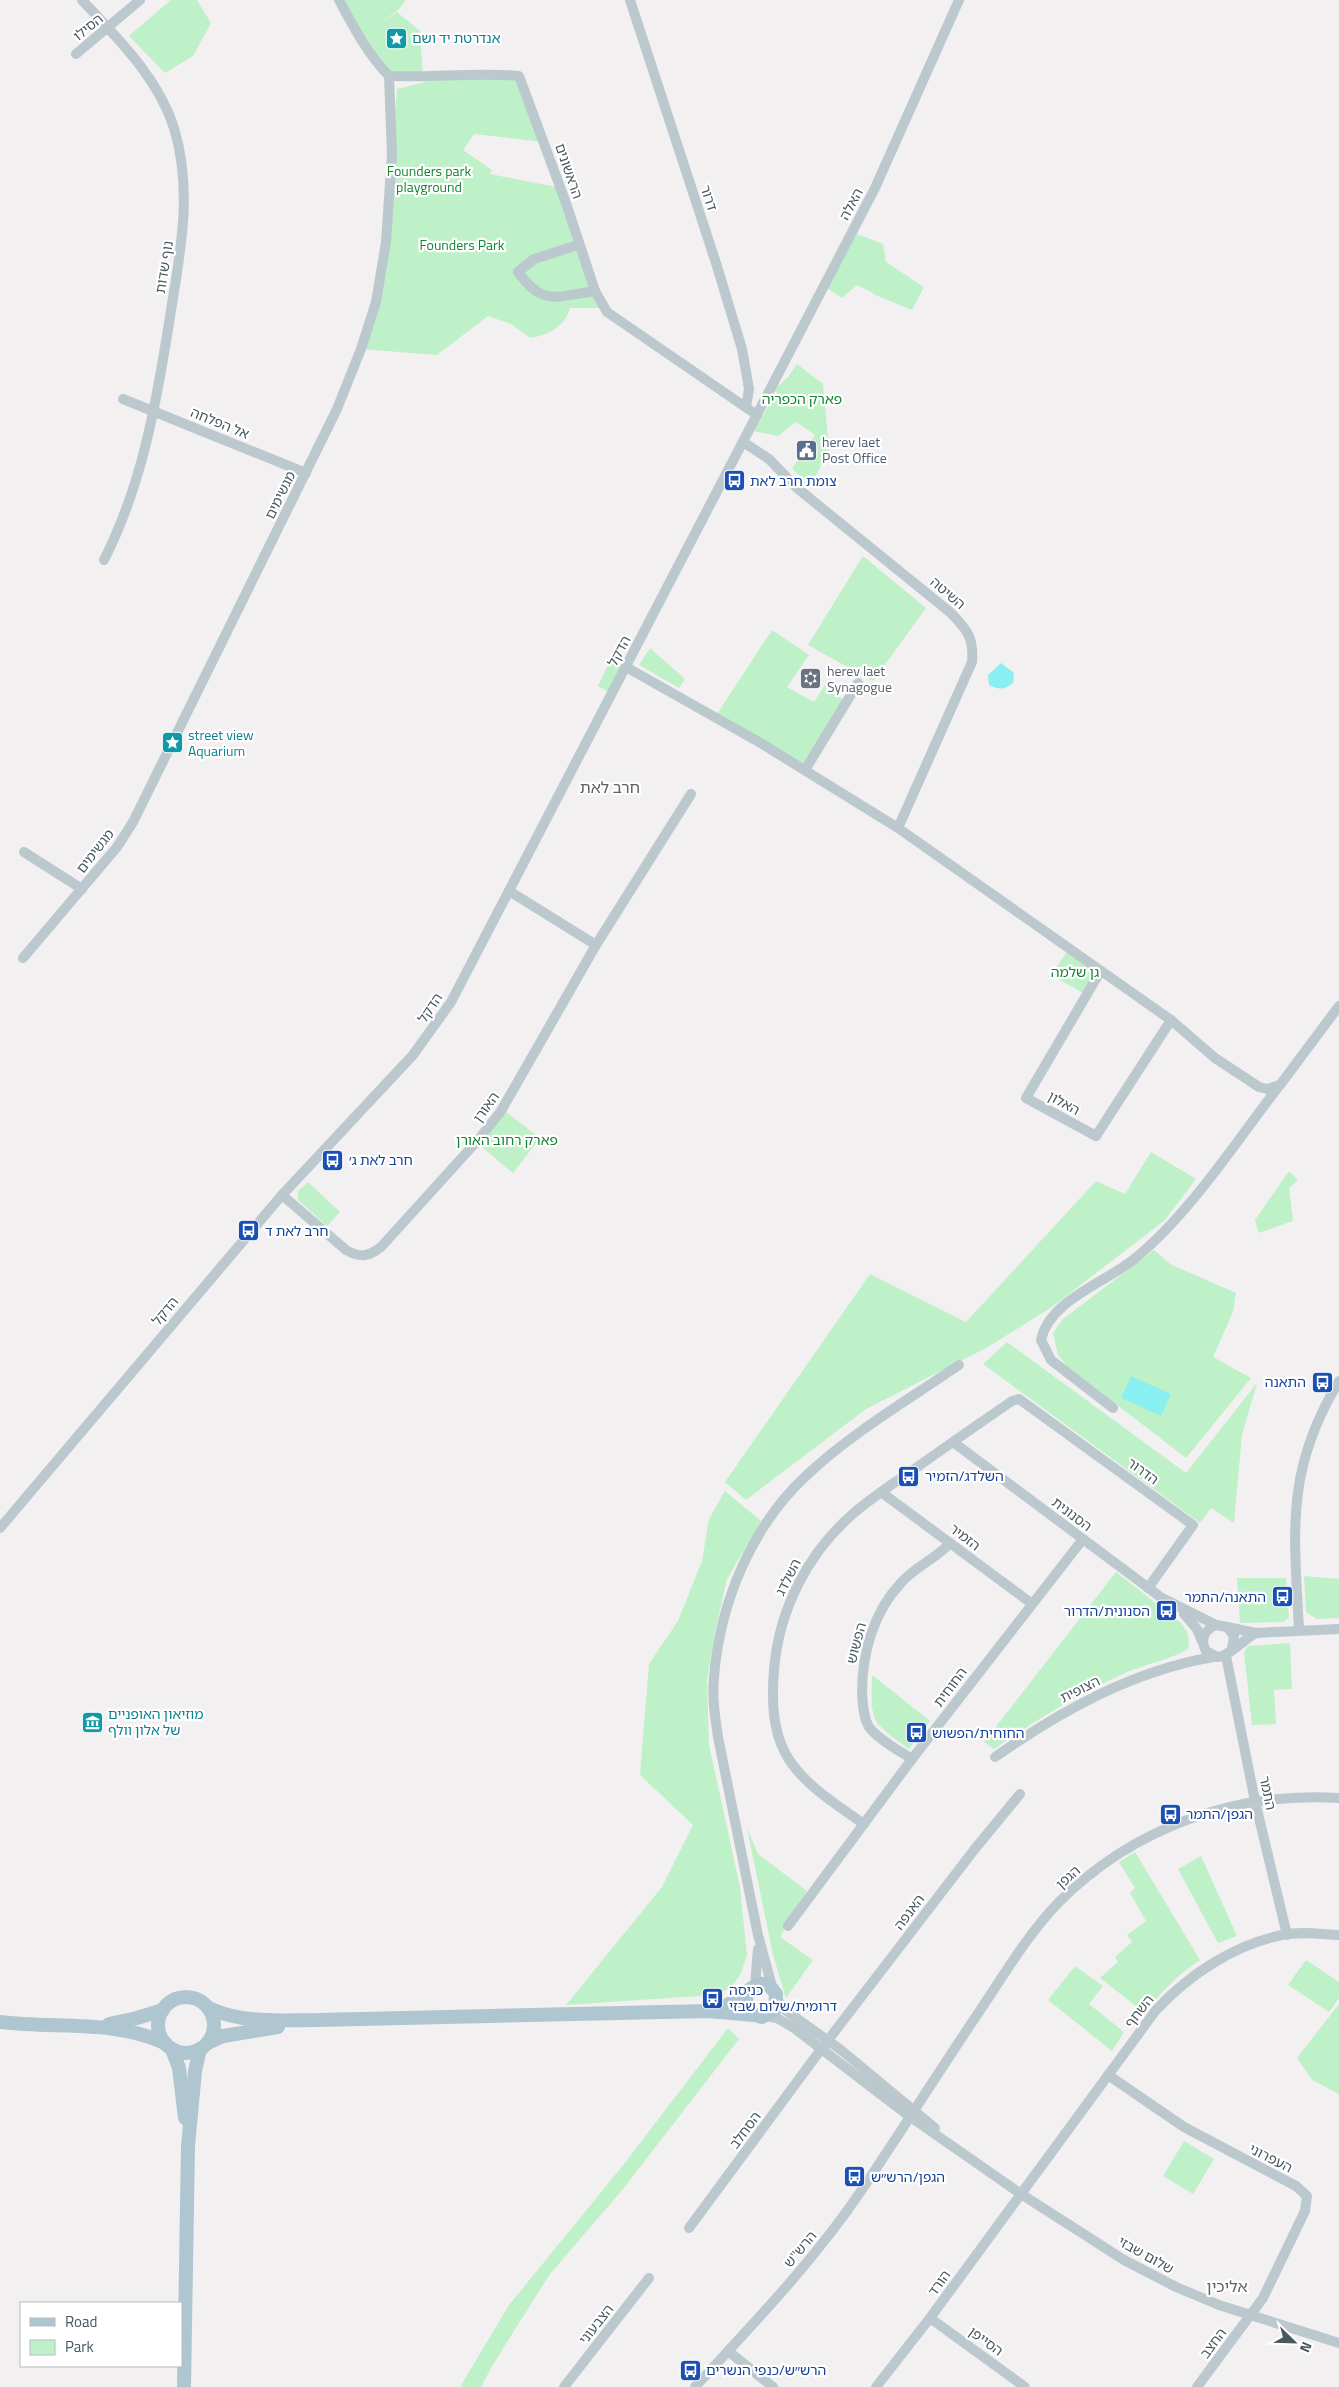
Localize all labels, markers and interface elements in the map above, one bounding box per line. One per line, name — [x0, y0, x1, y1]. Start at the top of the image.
street label: הסילו — [68, 8, 107, 45]
place icon: אנדרטת יד ושם — [384, 26, 408, 50]
place label: אנדרטת יד ושם — [412, 27, 501, 48]
street label: הראשונים — [550, 140, 589, 201]
park label: Founders park playground — [387, 160, 471, 197]
street label: דרור — [696, 182, 724, 214]
street label: האלה — [833, 184, 868, 224]
park label: Founders Park — [419, 234, 505, 255]
street label: נוף שדות — [149, 239, 178, 295]
park label: פארק הכפריה — [762, 388, 842, 409]
street label: אל הפלחה — [188, 401, 253, 444]
place label: herev laet Post Office — [822, 431, 887, 468]
public building icon: herev laet Post Office — [794, 438, 818, 462]
street label: מגשימים — [259, 467, 300, 522]
bus stop icon: צומת חרב לאת — [722, 469, 746, 493]
place label: צומת חרב לאת — [750, 470, 837, 491]
street label: השיטה — [926, 571, 971, 614]
street label: הדקל — [602, 632, 635, 670]
place label: herev laet Synagogue — [827, 660, 892, 697]
synagogue icon: herev laet Synagogue — [799, 667, 823, 691]
place label: street view Aquarium — [188, 724, 254, 761]
place icon: street view Aquarium — [160, 731, 184, 755]
district label: חרב לאת — [580, 775, 640, 799]
street label: מגשימים — [71, 824, 119, 877]
park label: גן שלמה — [1051, 961, 1099, 982]
street label: הדקל — [412, 988, 447, 1027]
street label: האלון — [1044, 1085, 1084, 1120]
street label: האורן — [467, 1087, 504, 1126]
park label: פארק רחוב האורן — [456, 1129, 558, 1150]
bus stop icon: חרב לאת ג׳ — [321, 1148, 345, 1172]
place label: חרב לאת ג׳ — [349, 1149, 413, 1170]
bus stop icon: חרב לאת ד — [237, 1219, 261, 1243]
place label: חרב לאת ד — [265, 1220, 329, 1241]
street label: הדקל — [146, 1291, 183, 1330]
bus stop icon: התאנה — [1310, 1370, 1334, 1394]
place label: התאנה — [1265, 1371, 1306, 1392]
street label: הדרור — [1123, 1452, 1163, 1489]
bus stop icon: השלדג/הזמיר — [897, 1464, 921, 1488]
place label: השלדג/הזמיר — [925, 1465, 1004, 1486]
street label: הסנונית — [1048, 1491, 1097, 1536]
street label: הזמיר — [945, 1518, 985, 1555]
street label: השלדג — [769, 1555, 806, 1599]
bus stop icon: התאנה/התמר — [1270, 1585, 1294, 1609]
place label: התאנה/התמר — [1184, 1586, 1266, 1607]
bus stop icon: הסנונית/הדרור — [1154, 1599, 1178, 1623]
place label: הסנונית/הדרור — [1064, 1600, 1150, 1621]
street label: הפשוש — [840, 1620, 871, 1666]
street label: החוחית — [928, 1662, 972, 1711]
street label: הצופית — [1056, 1670, 1103, 1707]
place label: מוזיאון האופניים של אלון וולף — [108, 1703, 203, 1740]
museum icon: מוזיאון האופניים של אלון וולף — [80, 1710, 104, 1734]
bus stop icon: החוחית/הפשוש — [904, 1721, 928, 1745]
place label: החוחית/הפשוש — [932, 1722, 1024, 1743]
street label: התמר — [1255, 1774, 1282, 1812]
bus stop icon: הגפן/התמר — [1158, 1802, 1182, 1826]
place label: הגפן/התמר — [1186, 1803, 1253, 1824]
street label: הגפן — [1051, 1860, 1085, 1893]
street label: האנפה — [888, 1889, 929, 1934]
place label: כניסה דרומית/שלום שבזי — [729, 1979, 837, 2016]
bus stop icon: כניסה דרומית/שלום שבזי — [701, 1986, 725, 2010]
street label: השחף — [1119, 1990, 1158, 2032]
street label: הסחלב — [724, 2107, 766, 2153]
street label: העפרוני — [1246, 2138, 1297, 2177]
bus stop icon: הגפן/הרש״ש — [843, 2165, 867, 2189]
place label: הגפן/הרש״ש — [871, 2166, 945, 2187]
street label: הרש''ש — [778, 2226, 821, 2272]
street label: שלום שבזי — [1115, 2231, 1178, 2279]
street label: הורד — [922, 2265, 955, 2300]
district label: אליכין — [1206, 2274, 1248, 2298]
street label: הצבעוני — [573, 2299, 618, 2348]
legend — [20, 2302, 182, 2367]
text: Road — [65, 2310, 97, 2333]
north arrow — [1269, 2317, 1319, 2367]
street label: הסייפן — [964, 2321, 1008, 2360]
street label: החצב — [1194, 2323, 1231, 2362]
text: Park — [65, 2335, 94, 2358]
text: N — [1295, 2339, 1318, 2356]
bus stop icon: הרש״ש/כנפי הנשרים — [678, 2358, 702, 2382]
place label: הרש״ש/כנפי הנשרים — [706, 2359, 826, 2380]

